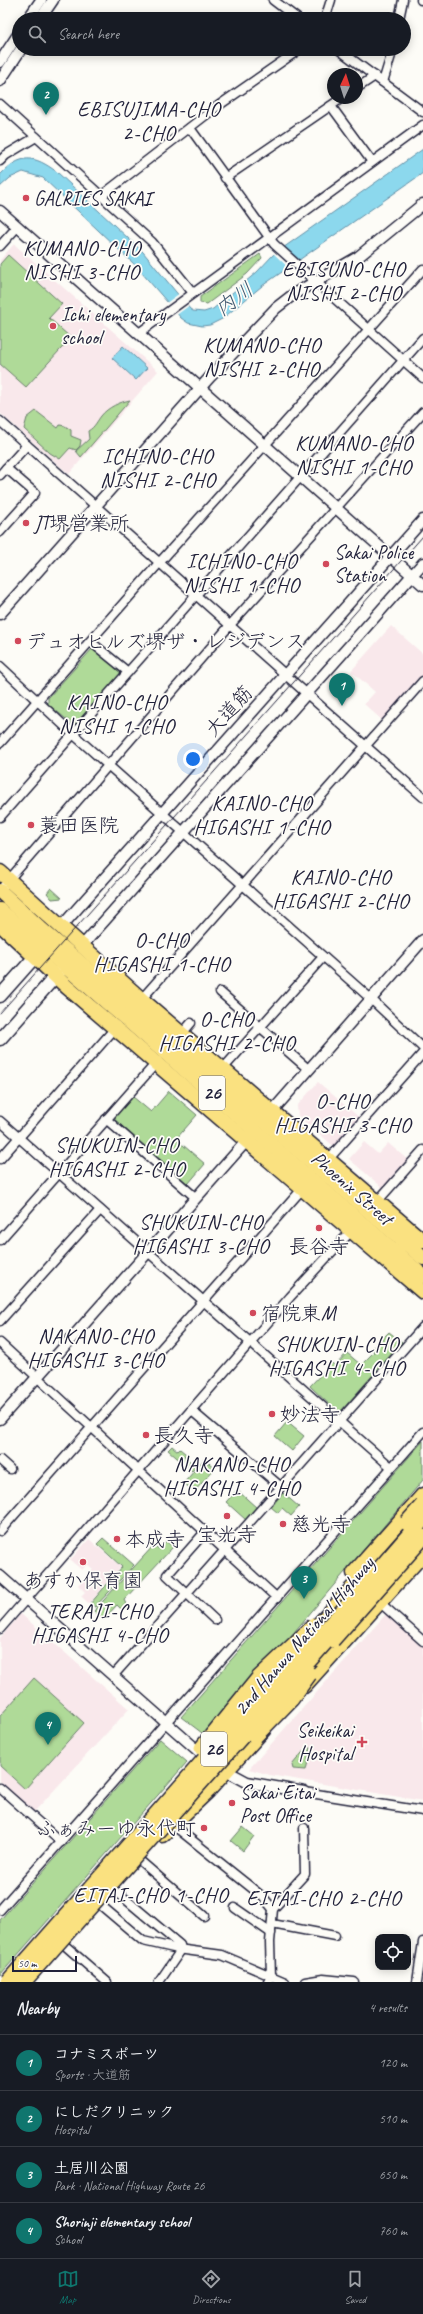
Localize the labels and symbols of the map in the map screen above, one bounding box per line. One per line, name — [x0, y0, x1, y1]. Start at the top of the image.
north arrow — [327, 68, 363, 104]
pin: 2 — [33, 82, 59, 115]
district label: EBISUJIMA-CHO 2-CHO — [77, 96, 222, 146]
place label: GALRIES SAKAI — [34, 186, 155, 211]
marker: GALRIES SAKAI — [21, 193, 31, 203]
district label: KUMANO-CHO NISHI 3-CHO — [23, 235, 143, 285]
district label: EBISUNO-CHO NISHI 2-CHO — [282, 256, 407, 306]
water label: 内川 — [209, 276, 259, 322]
place label: Ichi elementary school — [61, 302, 166, 350]
marker: Ichi elementary school — [48, 321, 58, 331]
district label: KUMANO-CHO NISHI 2-CHO — [203, 332, 323, 382]
district label: KUMANO-CHO NISHI 1-CHO — [295, 430, 415, 480]
district label: ICHINO-CHO NISHI 2-CHO — [100, 443, 218, 493]
place label: JT堺営業所 — [33, 511, 129, 536]
marker: JT堺営業所 — [21, 518, 31, 528]
place label: Sakai Police Station — [334, 540, 415, 588]
district label: ICHINO-CHO NISHI 1-CHO — [184, 548, 302, 598]
marker: Sakai Police Station — [321, 559, 331, 569]
place label: デュオヒルズ堺ザ・レジデンス — [26, 629, 306, 654]
marker: デュオヒルズ堺ザ・レジデンス — [13, 636, 23, 646]
pin: 1 — [329, 673, 355, 706]
street label: 大道筋 — [200, 680, 258, 742]
district label: KAINO-CHO NISHI 1-CHO — [59, 689, 177, 739]
your location — [183, 749, 203, 769]
district label: KAINO-CHO HIGASHI 1-CHO — [193, 790, 332, 840]
place label: 蓑田医院 — [39, 813, 119, 838]
marker: 蓑田医院 — [26, 820, 36, 830]
district label: KAINO-CHO HIGASHI 2-CHO — [272, 864, 411, 914]
district label: O-CHO HIGASHI 1-CHO — [93, 927, 232, 977]
district label: O-CHO HIGASHI 2-CHO — [158, 1006, 297, 1056]
road number: 26 — [199, 1076, 225, 1110]
district label: O-CHO HIGASHI 3-CHO — [274, 1088, 413, 1138]
district label: SHUKUIN-CHO HIGASHI 2-CHO — [48, 1132, 187, 1182]
street label: Phoenix Street — [306, 1146, 401, 1233]
district label: SHUKUIN-CHO HIGASHI 3-CHO — [132, 1209, 271, 1259]
marker: 長谷寺 — [314, 1223, 324, 1233]
place label: 長谷寺 — [289, 1234, 349, 1259]
place label: 宿院東M — [261, 1301, 337, 1326]
marker: 宿院東M — [248, 1308, 258, 1318]
district label: NAKANO-CHO HIGASHI 3-CHO — [27, 1323, 166, 1373]
district label: SHUKUIN-CHO HIGASHI 4-CHO — [268, 1331, 407, 1381]
place label: 妙法寺 — [280, 1402, 340, 1427]
marker: 妙法寺 — [267, 1409, 277, 1419]
place label: 長久寺 — [154, 1423, 214, 1448]
marker: 長久寺 — [141, 1430, 151, 1440]
district label: NAKANO-CHO HIGASHI 4-CHO — [163, 1451, 302, 1501]
marker: 宝光寺 — [222, 1511, 232, 1521]
place label: 慈光寺 — [291, 1512, 351, 1537]
marker: 慈光寺 — [278, 1519, 288, 1529]
place label: 宝光寺 — [197, 1522, 257, 1547]
place label: 本成寺 — [125, 1527, 185, 1552]
marker: 本成寺 — [112, 1534, 122, 1544]
street label: 2nd Hanwa National Highway — [228, 1551, 380, 1720]
marker: あすか保育園 — [78, 1557, 88, 1567]
pin: 3 — [291, 1566, 317, 1599]
place label: あすか保育園 — [23, 1568, 143, 1593]
district label: TERAJI-CHO HIGASHI 4-CHO — [31, 1598, 170, 1648]
pin: 4 — [35, 1712, 61, 1745]
place label: Seikeikai Hospital — [297, 1718, 357, 1766]
road number: 26 — [201, 1732, 227, 1766]
marker: Seikeikai Hospital — [356, 1736, 368, 1748]
place label: Sakai Eitai Post Office — [240, 1780, 317, 1828]
marker: Sakai Eitai Post Office — [227, 1798, 237, 1808]
place label: ふぁみーゆ永代町 — [36, 1816, 196, 1841]
marker: ふぁみーゆ永代町 — [199, 1823, 209, 1833]
district label: EITAI-CHO 1-CHO — [74, 1882, 230, 1908]
district label: EITAI-CHO 2-CHO — [247, 1885, 403, 1911]
scale bar — [12, 1954, 77, 1973]

